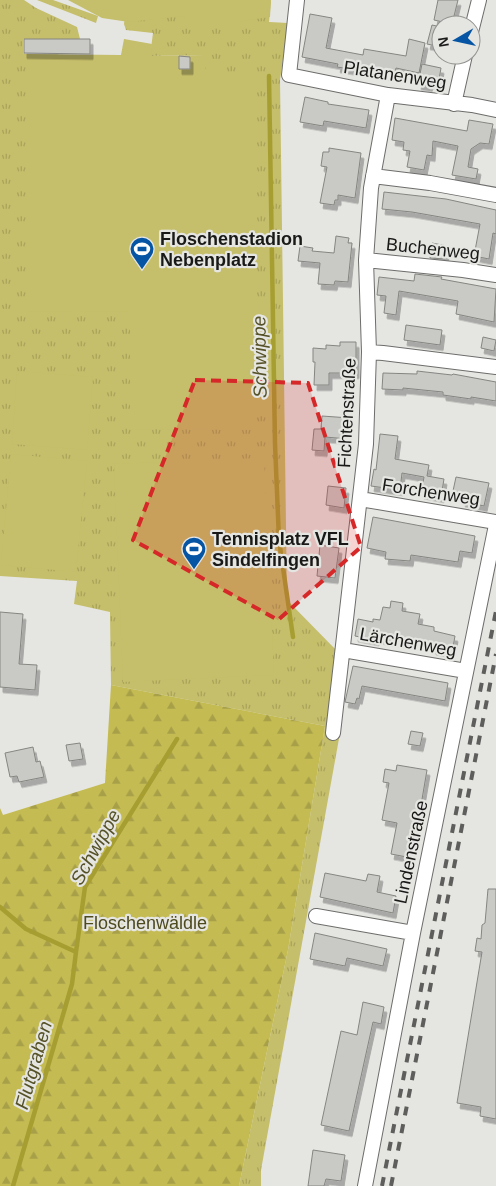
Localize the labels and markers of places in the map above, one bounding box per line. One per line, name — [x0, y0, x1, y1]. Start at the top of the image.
place label: Floschenstadion Nebenplatz — [160, 229, 303, 270]
sports icon: Floschenstadion Nebenplatz — [129, 236, 155, 270]
place label: Tennisplatz VFL Sindelfingen — [212, 529, 349, 570]
sports icon: Tennisplatz VFL Sindelfingen — [181, 536, 207, 570]

